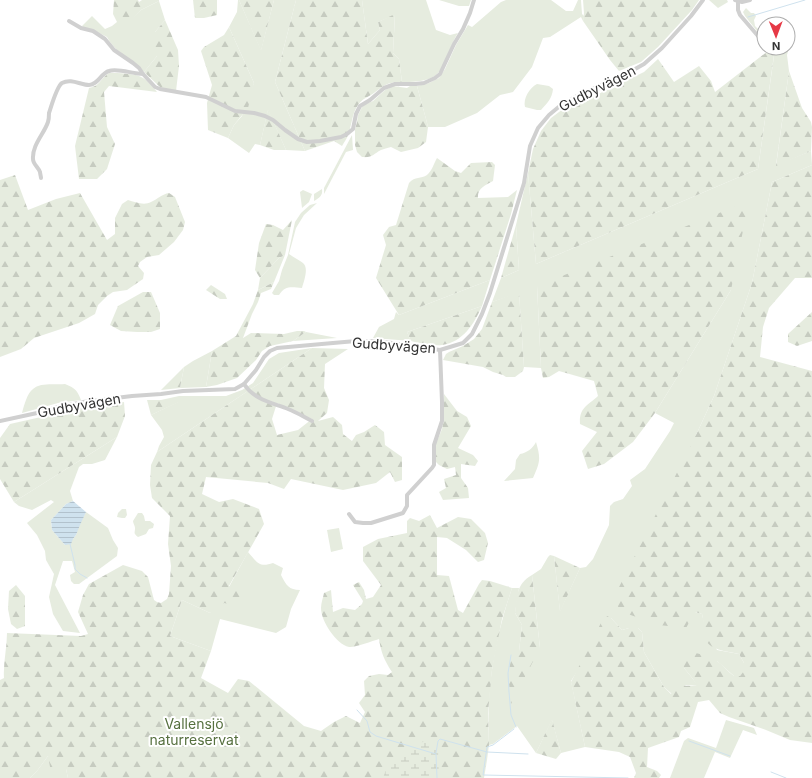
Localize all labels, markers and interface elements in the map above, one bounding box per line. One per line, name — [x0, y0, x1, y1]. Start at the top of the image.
north arrow — [756, 16, 796, 56]
text: N — [772, 39, 780, 53]
street label: Gudbyvägen — [556, 61, 638, 115]
street label: Gudbyvägen — [351, 334, 437, 356]
street label: Gudbyvägen — [36, 389, 122, 421]
park label: Vallensjö naturreservat — [150, 715, 239, 748]

